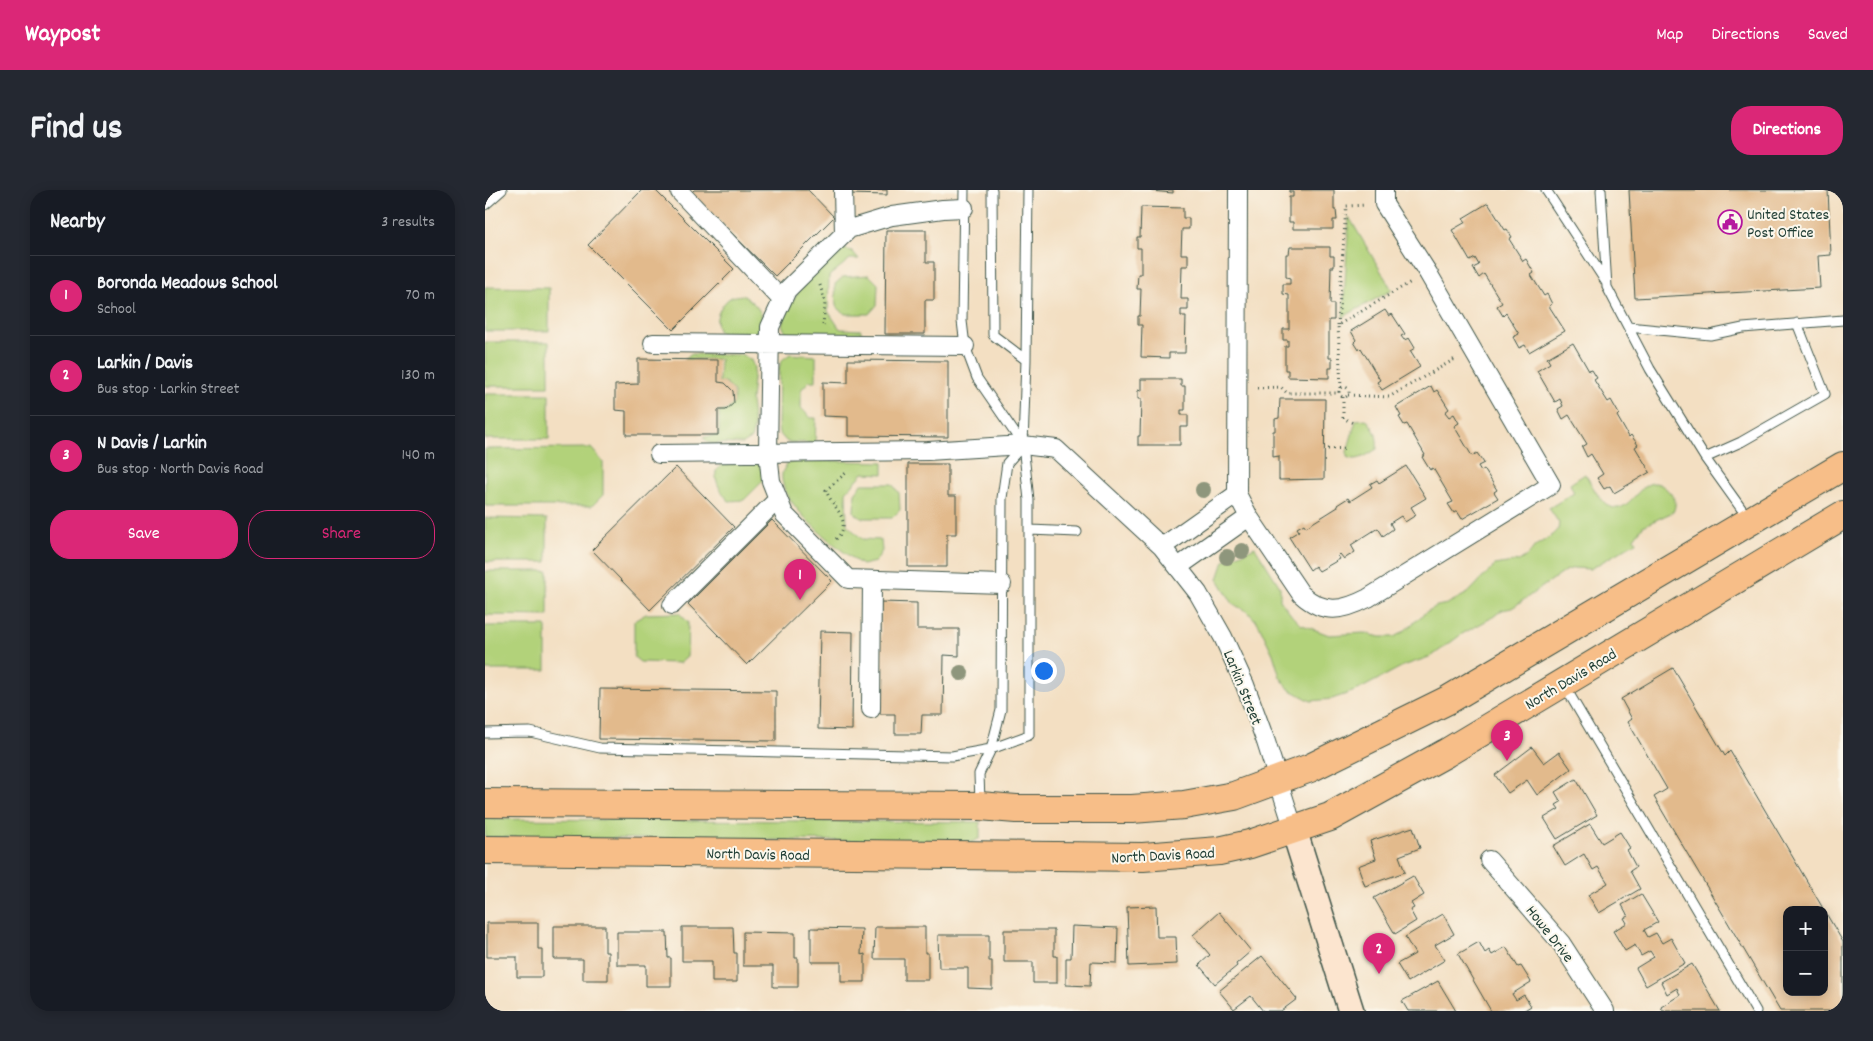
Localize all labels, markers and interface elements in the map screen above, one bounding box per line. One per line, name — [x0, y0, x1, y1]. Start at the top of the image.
text: Waypost — [25, 18, 100, 52]
text: Map — [1656, 23, 1683, 48]
text: Directions — [1711, 23, 1780, 48]
text: Saved — [1808, 23, 1848, 48]
text: Find us — [30, 105, 122, 155]
button: Directions — [1731, 106, 1843, 155]
place label: United States Post Office — [1747, 204, 1830, 245]
text: Nearby — [50, 208, 105, 238]
public building icon: United States Post Office — [1717, 209, 1743, 235]
text: 3 results — [381, 211, 435, 234]
text: Boronda Meadows School — [97, 271, 277, 298]
text: 1 — [64, 284, 68, 307]
text: 70 m — [405, 284, 435, 307]
text: School — [97, 298, 136, 321]
text: Larkin / Davis — [97, 351, 193, 378]
text: 2 — [63, 364, 70, 387]
text: 130 m — [401, 364, 435, 387]
text: Bus stop · Larkin Street — [97, 378, 239, 401]
text: N Davis / Larkin — [97, 431, 207, 458]
text: 3 — [62, 444, 70, 467]
text: 140 m — [401, 444, 435, 467]
text: Bus stop · North Davis Road — [97, 458, 264, 481]
button: Save — [50, 510, 238, 559]
button: Share — [248, 510, 435, 559]
pin: 1 — [784, 559, 816, 600]
street label: North Davis Road — [1521, 644, 1622, 717]
street label: Larkin Street — [1216, 647, 1267, 729]
your location — [1031, 658, 1057, 684]
pin: 3 — [1491, 720, 1523, 761]
street label: North Davis Road — [1111, 842, 1215, 871]
street label: North Davis Road — [706, 843, 810, 868]
street label: Howe Drive — [1519, 901, 1579, 968]
map controls — [1783, 906, 1828, 996]
button: + — [1783, 906, 1828, 951]
pin: 2 — [1363, 933, 1395, 974]
button: − — [1783, 951, 1828, 996]

